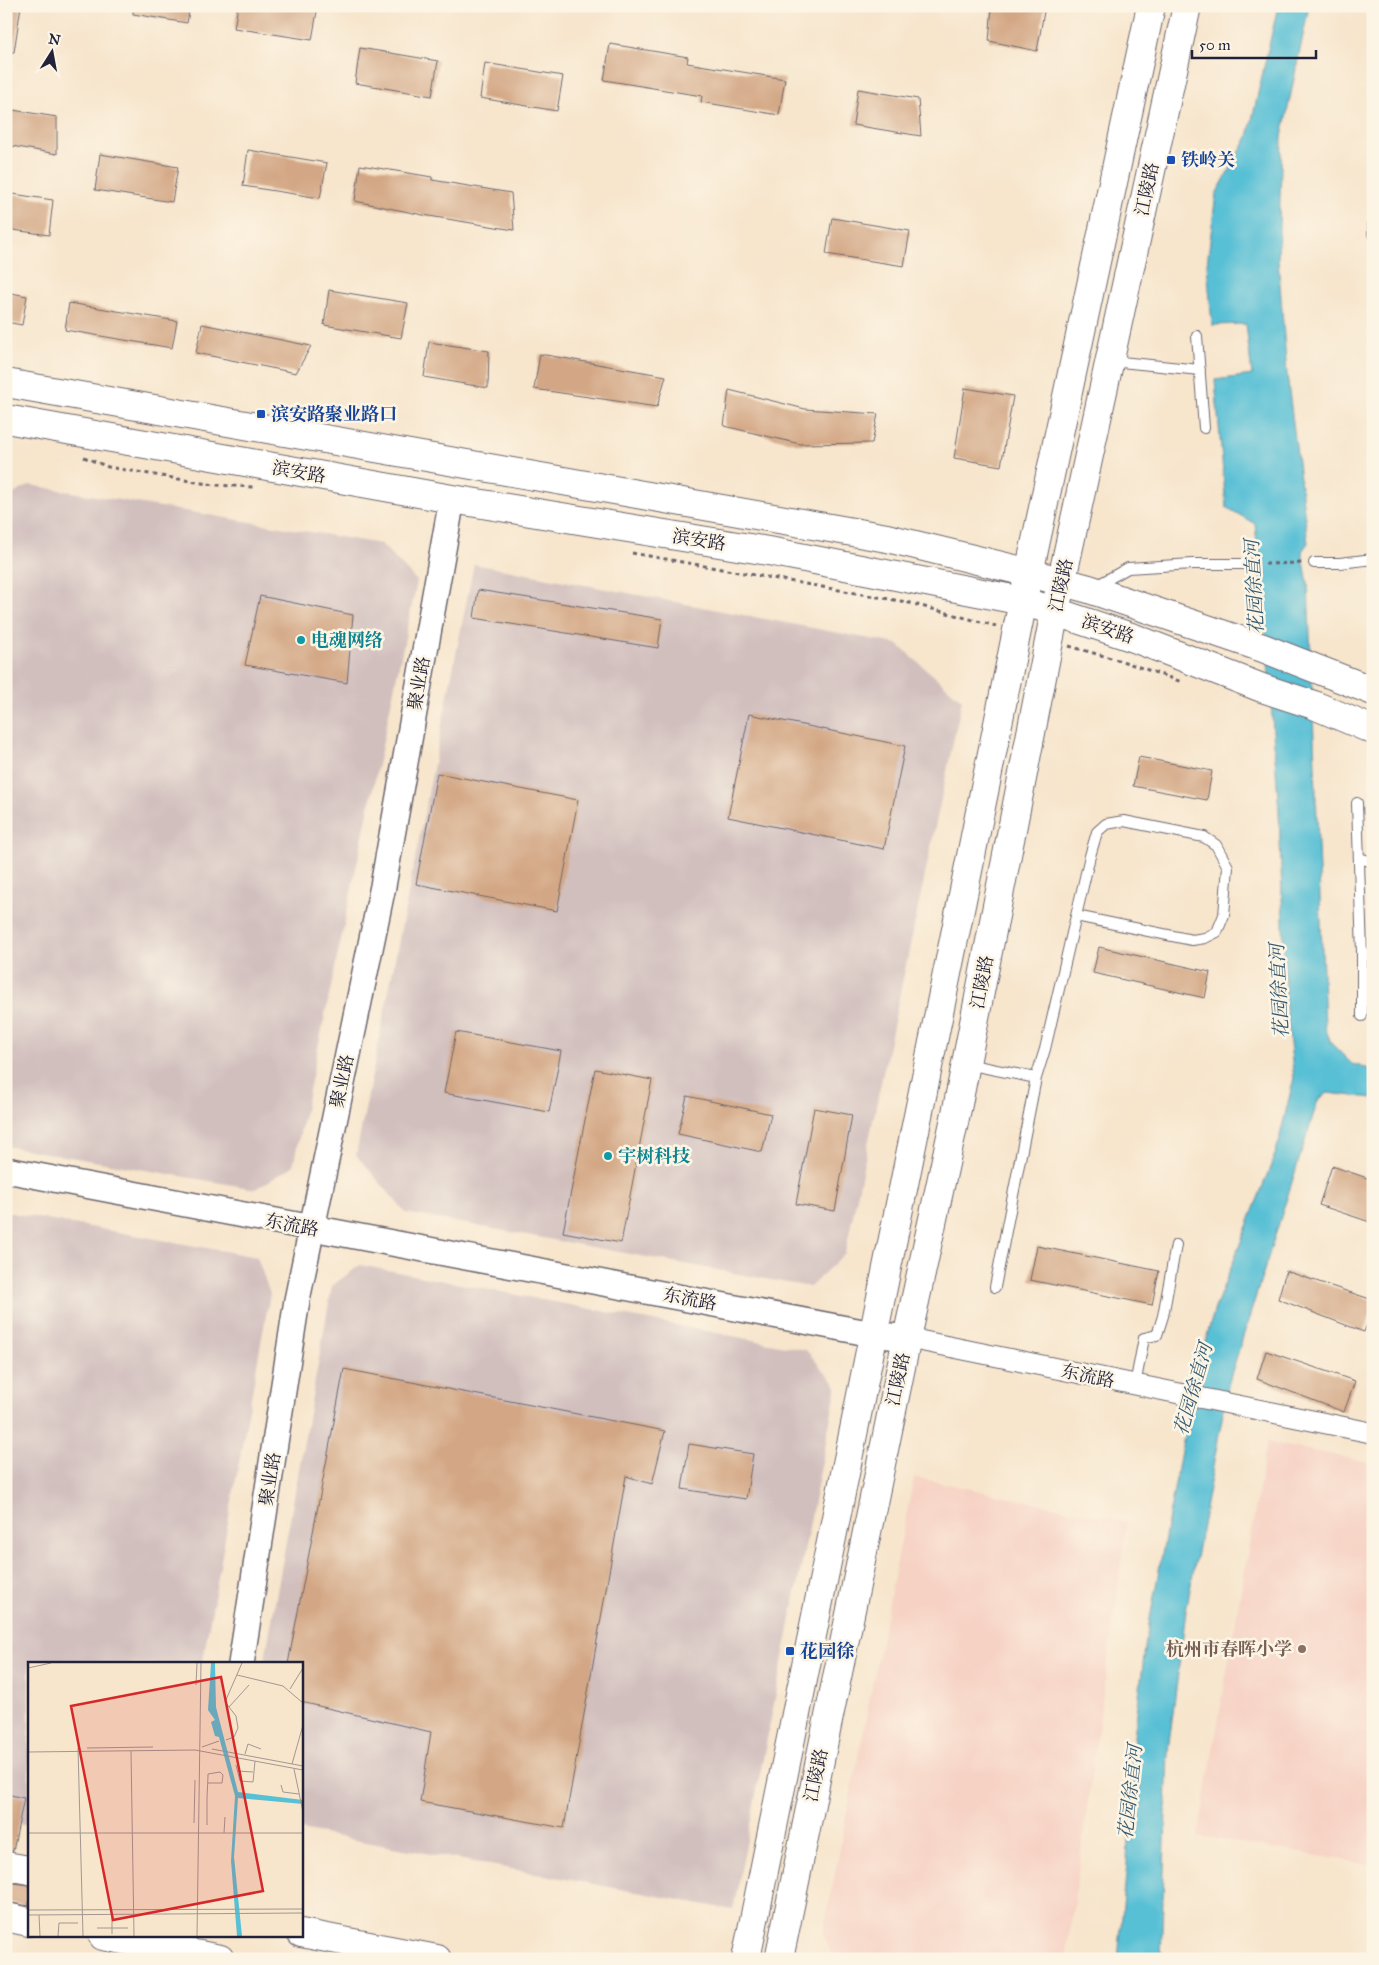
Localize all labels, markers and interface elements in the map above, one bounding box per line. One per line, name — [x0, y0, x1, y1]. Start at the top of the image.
north arrow — [28, 28, 78, 78]
scale bar — [1192, 28, 1315, 60]
text: N — [47, 30, 62, 49]
text: 50 m — [1199, 36, 1231, 54]
place label: 铁岭关 — [1181, 149, 1235, 171]
marker: 铁岭关 — [1165, 154, 1177, 166]
street label: 江陵路 — [1131, 160, 1163, 218]
place label: 滨安路聚业路口 — [271, 403, 397, 425]
marker: 滨安路聚业路口 — [255, 408, 267, 420]
street label: 滨安路 — [271, 456, 327, 488]
street label: 滨安路 — [671, 525, 727, 555]
water label: 花园徐直河 — [1240, 536, 1268, 635]
street label: 江陵路 — [1045, 556, 1077, 614]
street label: 滨安路 — [1079, 610, 1137, 648]
place label: 电魂网络 — [311, 629, 383, 651]
marker: 电魂网络 — [295, 634, 307, 646]
street label: 聚业路 — [403, 655, 435, 711]
water label: 花园徐直河 — [1265, 940, 1293, 1039]
street label: 江陵路 — [966, 953, 998, 1011]
street label: 聚业路 — [326, 1052, 358, 1110]
place label: 宇树科技 — [618, 1145, 691, 1167]
marker: 宇树科技 — [602, 1150, 614, 1162]
street label: 东流路 — [263, 1209, 321, 1241]
street label: 东流路 — [661, 1283, 719, 1315]
water label: 花园徐直河 — [1169, 1337, 1218, 1438]
street label: 江陵路 — [882, 1350, 914, 1408]
street label: 东流路 — [1059, 1360, 1117, 1392]
street label: 聚业路 — [255, 1451, 285, 1507]
place label: 杭州市春晖小学 — [1166, 1638, 1292, 1660]
place label: 花园徐 — [800, 1640, 855, 1662]
marker: 杭州市春晖小学 — [1296, 1643, 1308, 1655]
marker: 花园徐 — [784, 1645, 796, 1657]
inset map — [28, 1662, 302, 1938]
water label: 花园徐直河 — [1114, 1741, 1147, 1840]
street label: 江陵路 — [800, 1746, 832, 1804]

